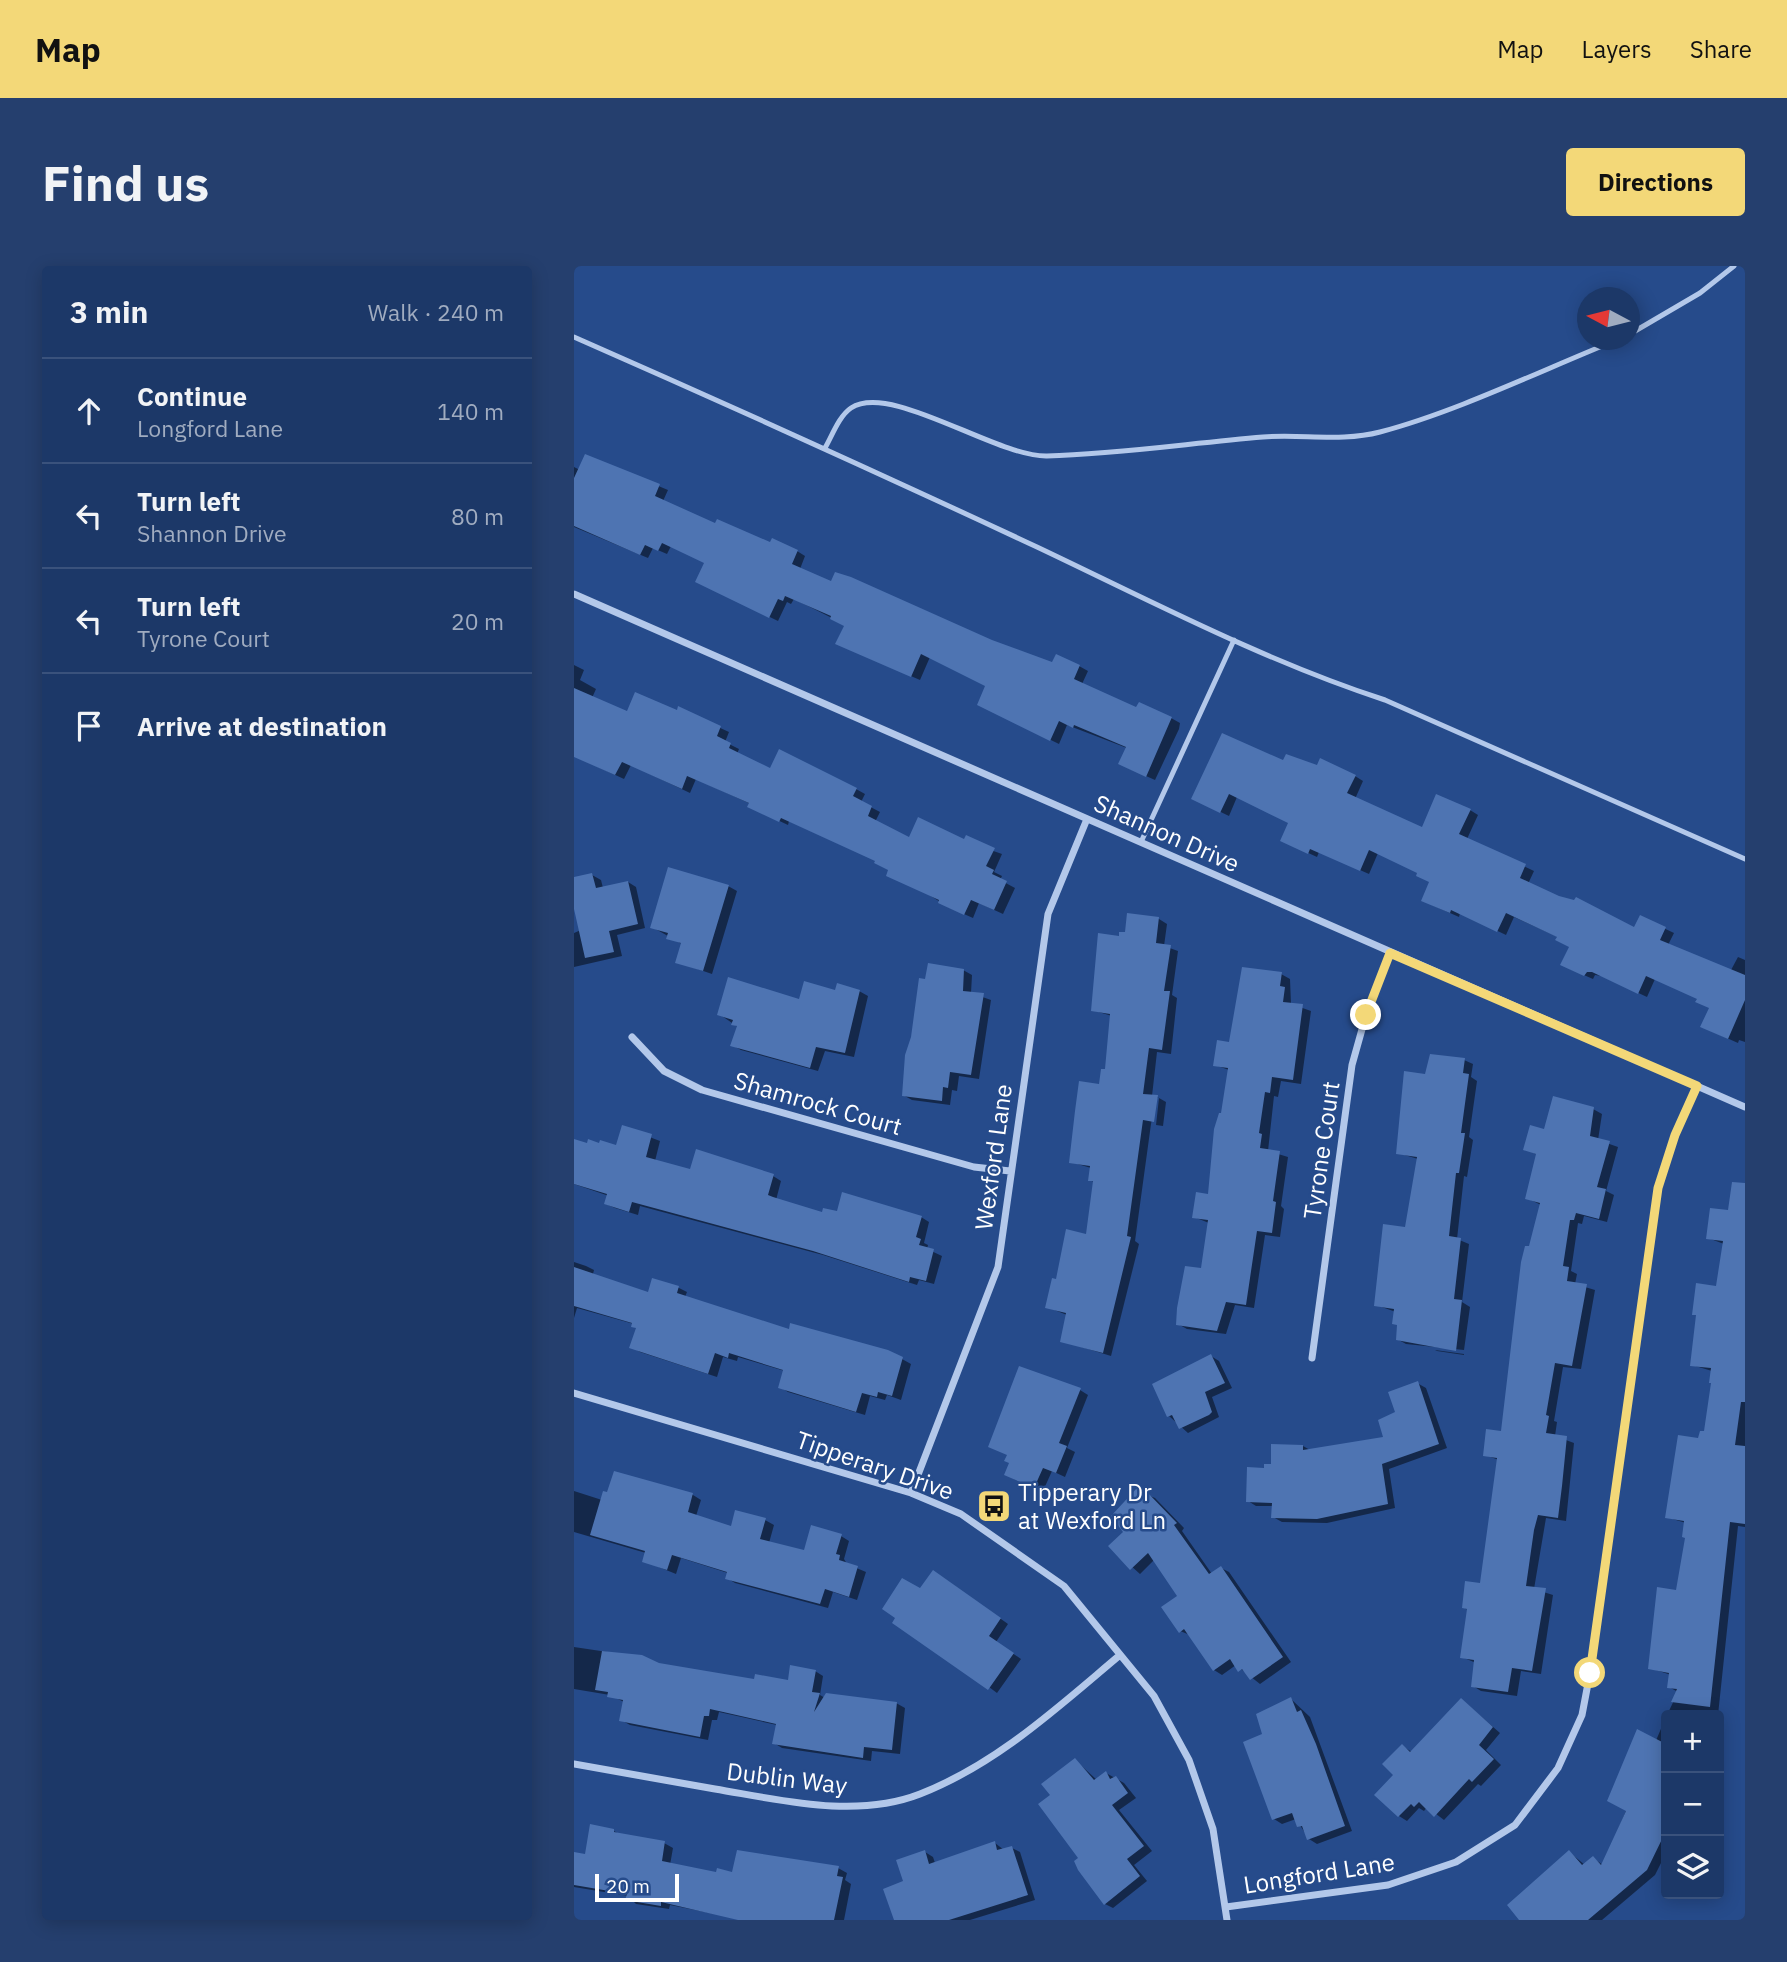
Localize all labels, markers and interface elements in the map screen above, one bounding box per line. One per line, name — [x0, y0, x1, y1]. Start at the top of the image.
text: Map — [35, 28, 101, 71]
text: Map — [1497, 33, 1544, 65]
text: Layers — [1582, 33, 1652, 65]
text: Share — [1690, 33, 1752, 65]
button: Directions — [1566, 148, 1745, 216]
text: Find us — [42, 151, 209, 214]
north arrow — [1577, 287, 1640, 350]
text: 3 min — [70, 292, 148, 331]
text: Walk · 240 m — [368, 297, 504, 327]
text: Continue — [137, 379, 247, 413]
icon: ahead — [70, 392, 108, 430]
text: 140 m — [437, 396, 504, 426]
text: Longford Lane — [137, 413, 283, 443]
text: Turn left — [137, 484, 240, 518]
icon: left — [70, 497, 108, 535]
text: 80 m — [451, 501, 504, 531]
text: Shannon Drive — [137, 518, 287, 548]
text: Turn left — [137, 589, 240, 623]
icon: left — [70, 602, 108, 640]
text: 20 m — [451, 606, 504, 636]
text: Tyrone Court — [137, 623, 270, 653]
icon: arrive — [70, 707, 108, 745]
text: Arrive at destination — [137, 709, 387, 743]
street label: Shannon Drive — [1089, 787, 1245, 879]
route end — [1350, 999, 1381, 1030]
street label: Shamrock Court — [730, 1064, 906, 1142]
street label: Tyrone Court — [1296, 1079, 1346, 1221]
street label: Wexford Lane — [967, 1082, 1019, 1232]
street label: Tipperary Drive — [792, 1423, 958, 1507]
place label: Tipperary Dr at Wexford Ln — [1018, 1476, 1166, 1536]
bus stop icon: Tipperary Dr at Wexford Ln — [975, 1487, 1013, 1525]
route start — [1574, 1657, 1605, 1688]
map controls — [1661, 1710, 1724, 1899]
button: + — [1661, 1710, 1724, 1773]
street label: Dublin Way — [725, 1755, 849, 1801]
button: − — [1661, 1773, 1724, 1836]
button: layers — [1661, 1836, 1724, 1899]
street label: Longford Lane — [1241, 1845, 1397, 1901]
scale bar — [595, 1871, 679, 1903]
text: 20 m — [606, 1874, 650, 1898]

